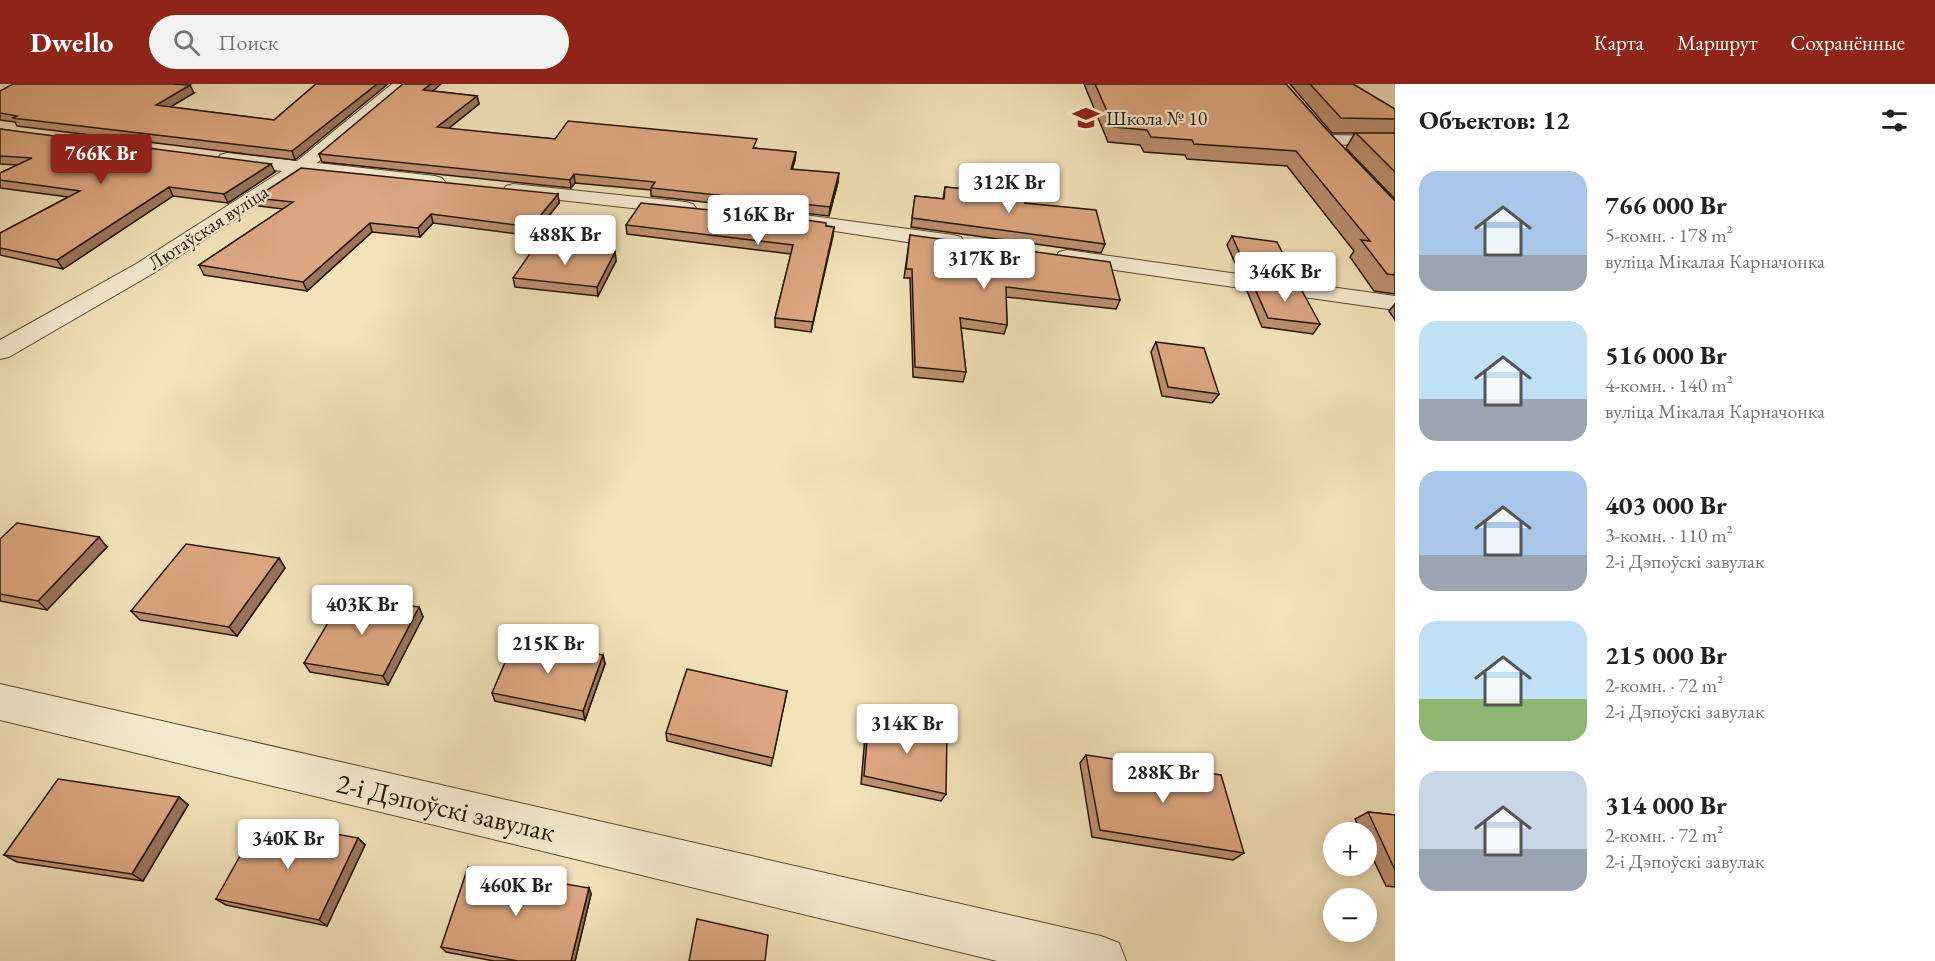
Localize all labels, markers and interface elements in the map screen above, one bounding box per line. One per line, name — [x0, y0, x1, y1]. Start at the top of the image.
search box — [149, 15, 569, 69]
text: Dwello — [30, 24, 113, 60]
icon: search — [170, 26, 203, 59]
text: Поиск — [218, 28, 278, 57]
text: Карта — [1594, 29, 1644, 56]
text: Маршрут — [1677, 29, 1758, 56]
text: Сохранённые — [1791, 29, 1905, 56]
school or university icon: Школа № 10 — [1071, 103, 1101, 133]
text: Объектов: 12 — [1419, 103, 1570, 137]
icon: filters — [1878, 104, 1911, 137]
place label: Школа № 10 — [1106, 105, 1208, 131]
pin: 766K Br — [46, 134, 156, 185]
text: 766K Br — [65, 140, 137, 166]
pin: 312K Br — [954, 163, 1064, 214]
text: 312K Br — [973, 169, 1045, 195]
street label: Лютаўская вуліца — [143, 178, 273, 276]
text: 766 000 Br — [1605, 188, 1727, 222]
pin: 516K Br — [703, 195, 813, 246]
icon: home — [1467, 195, 1539, 267]
text: 516K Br — [722, 201, 794, 227]
pin: 488K Br — [510, 215, 620, 266]
text: 488K Br — [529, 221, 601, 247]
text: 5-комн. · 178 m² — [1605, 222, 1733, 248]
pin: 317K Br — [929, 239, 1039, 290]
text: 317K Br — [948, 245, 1020, 271]
text: вуліца Мікалая Карначонка — [1605, 248, 1825, 274]
pin: 346K Br — [1230, 252, 1340, 303]
text: 346K Br — [1249, 258, 1321, 284]
text: 516 000 Br — [1605, 338, 1727, 372]
icon: home — [1467, 345, 1539, 417]
text: 4-комн. · 140 m² — [1605, 372, 1733, 398]
text: вуліца Мікалая Карначонка — [1605, 398, 1825, 424]
text: 403 000 Br — [1605, 488, 1727, 522]
icon: home — [1467, 495, 1539, 567]
text: 3-комн. · 110 m² — [1605, 522, 1733, 548]
text: 2-і Дэпоўскі завулак — [1605, 548, 1764, 574]
pin: 403K Br — [307, 585, 417, 636]
text: 403K Br — [326, 591, 398, 617]
pin: 215K Br — [493, 624, 603, 675]
text: 215K Br — [512, 630, 584, 656]
text: 215 000 Br — [1605, 638, 1727, 672]
icon: home — [1467, 645, 1539, 717]
text: 2-комн. · 72 m² — [1605, 672, 1723, 698]
text: 2-і Дэпоўскі завулак — [1605, 698, 1764, 724]
pin: 314K Br — [852, 704, 962, 755]
text: 314K Br — [871, 710, 943, 736]
pin: 288K Br — [1108, 753, 1218, 804]
text: 288K Br — [1127, 759, 1199, 785]
street label: 2-і Дэпоўскі завулак — [333, 764, 559, 850]
text: 314 000 Br — [1605, 788, 1727, 822]
icon: home — [1467, 795, 1539, 867]
pin: 340K Br — [233, 819, 343, 870]
map controls — [1323, 822, 1377, 942]
button: + — [1323, 822, 1377, 876]
text: 2-комн. · 72 m² — [1605, 822, 1723, 848]
text: 340K Br — [252, 825, 324, 851]
text: 2-і Дэпоўскі завулак — [1605, 848, 1764, 874]
pin: 460K Br — [461, 866, 571, 917]
text: 460K Br — [480, 872, 552, 898]
button: − — [1323, 888, 1377, 942]

